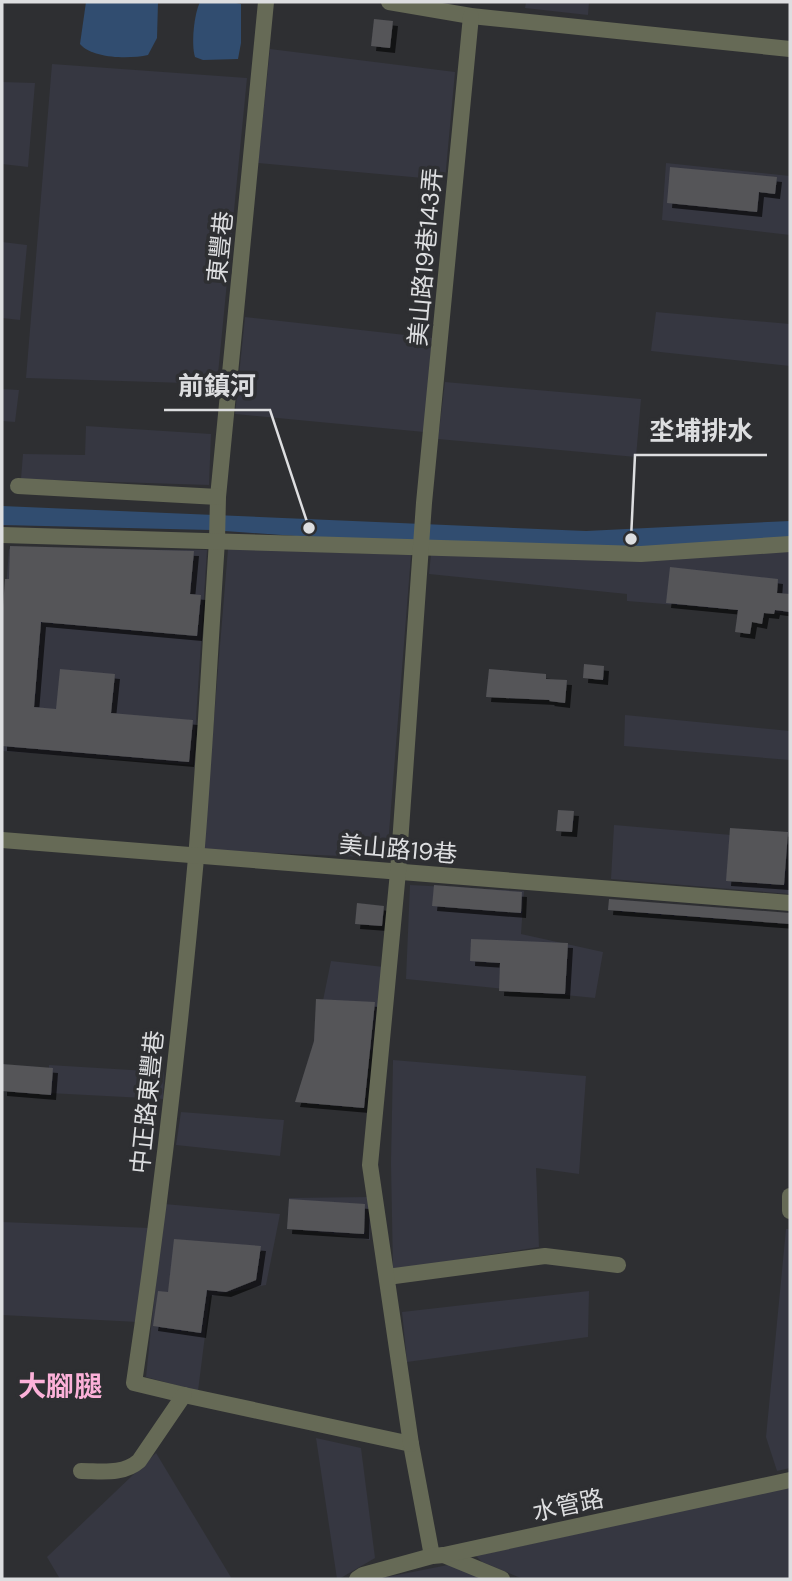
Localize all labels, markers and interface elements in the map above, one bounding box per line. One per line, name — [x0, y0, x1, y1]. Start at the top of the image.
street label: 美山路19巷143弄 — [402, 167, 448, 347]
street label: 東豐巷 — [201, 210, 239, 284]
callout: 前鎮河 — [164, 363, 270, 410]
text: 前鎮河 — [178, 369, 256, 403]
callout: 坔埔排水 — [635, 408, 767, 455]
text: 坔埔排水 — [649, 414, 753, 448]
street label: 美山路19巷 — [338, 828, 458, 870]
street label: 中正路東豐巷 — [124, 1029, 170, 1175]
district label: 大腳腿 — [18, 1368, 102, 1405]
street label: 水管路 — [530, 1482, 606, 1528]

